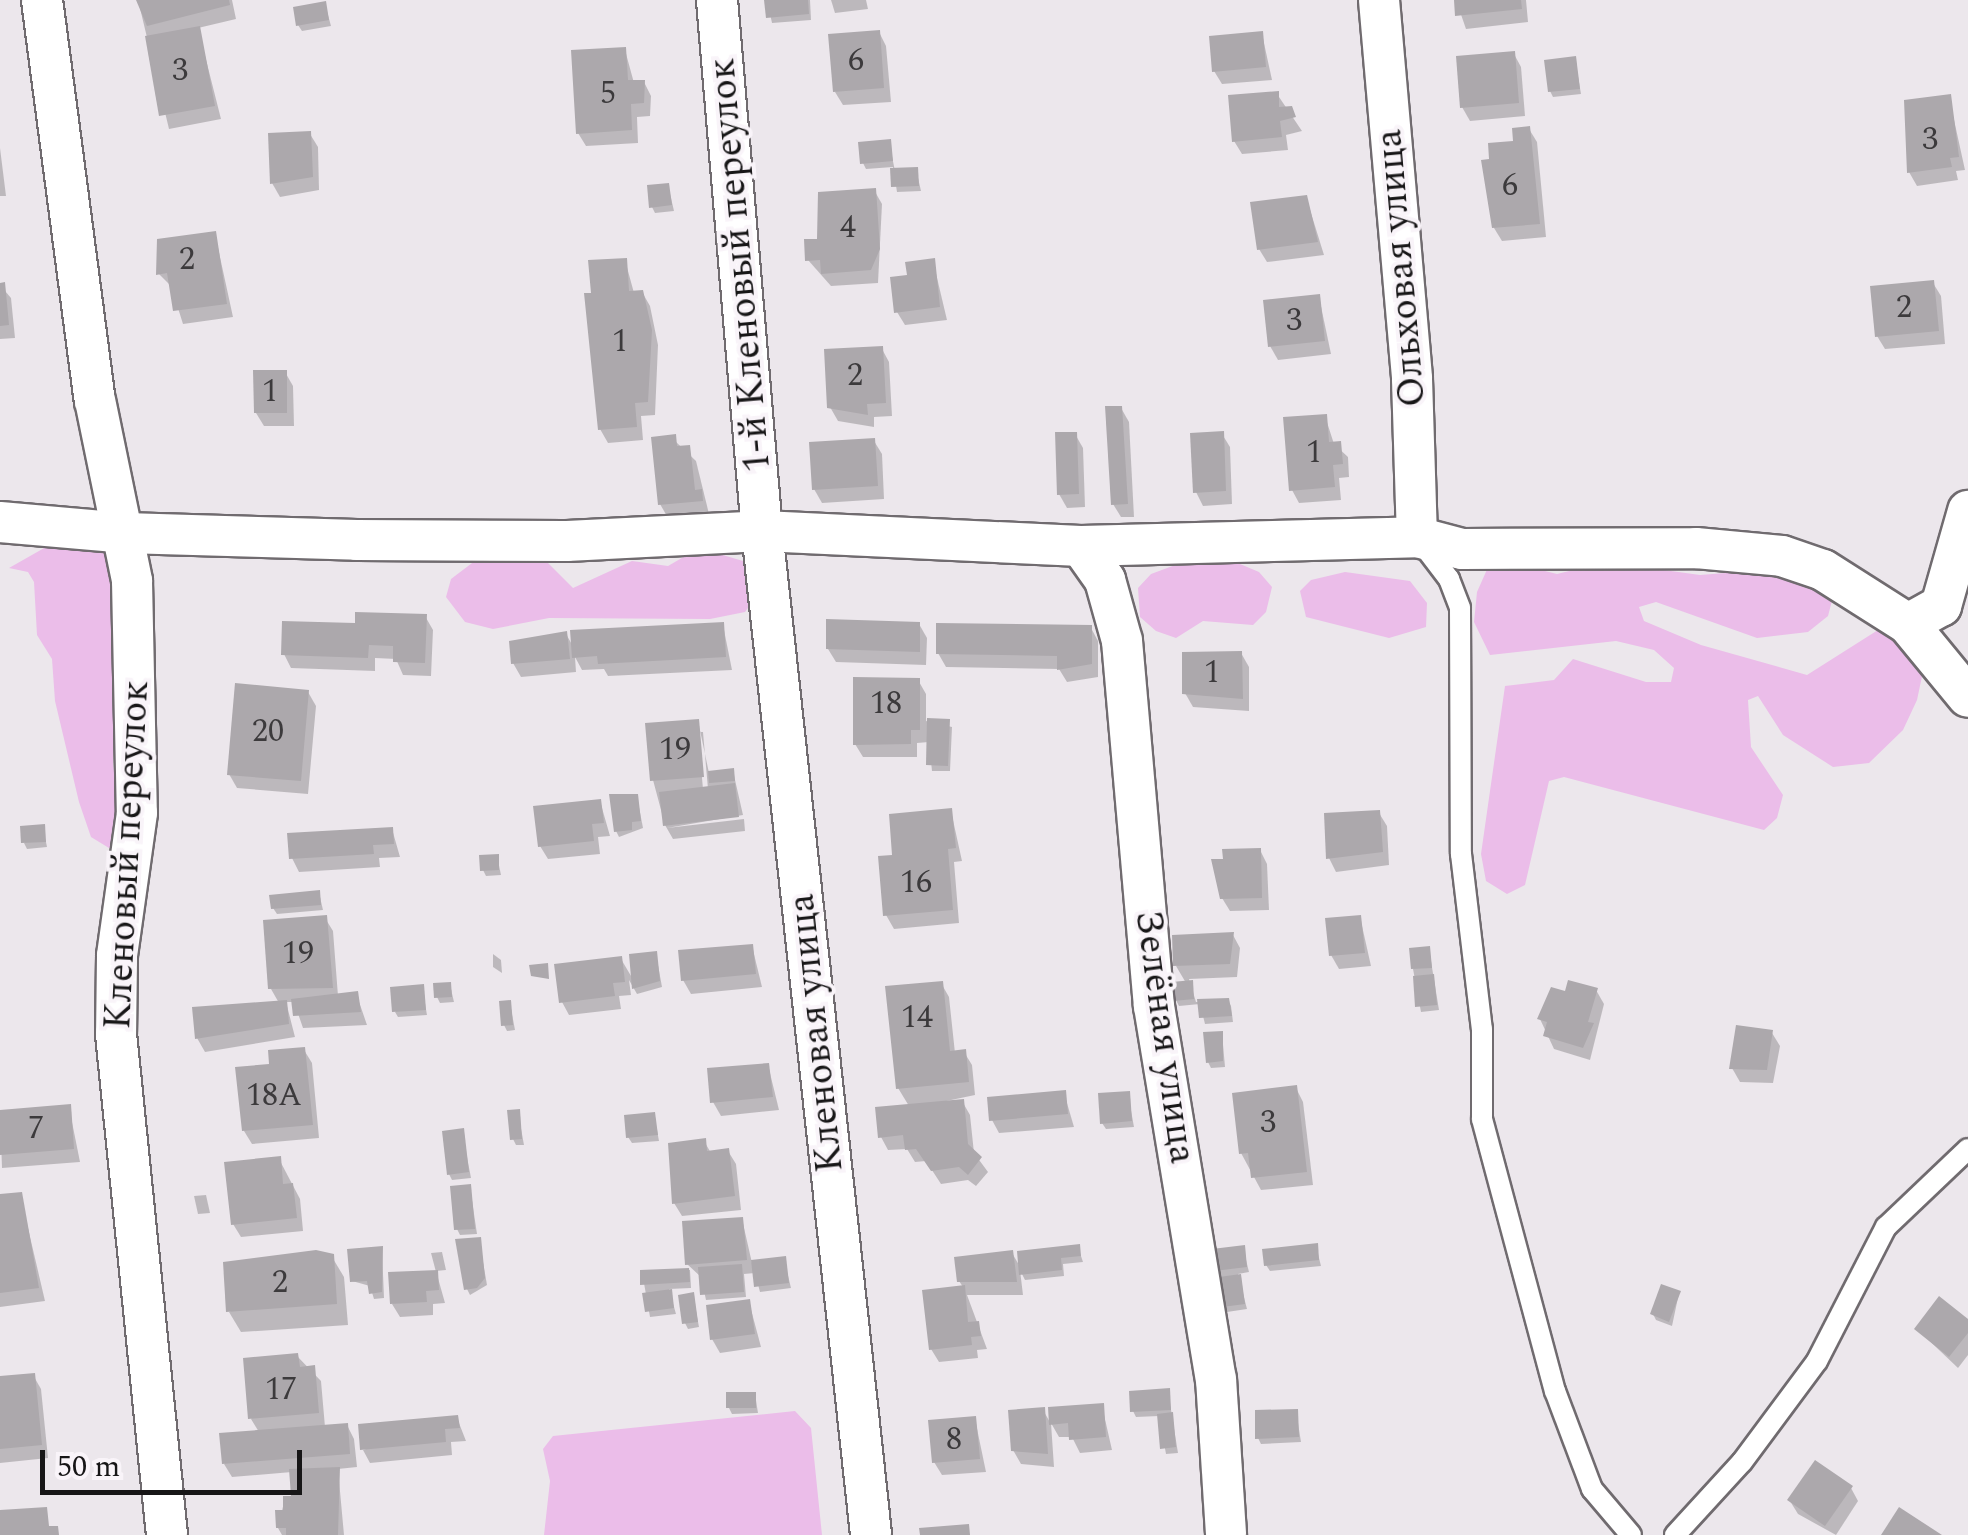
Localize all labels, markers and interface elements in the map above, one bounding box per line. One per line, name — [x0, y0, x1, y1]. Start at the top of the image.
house number: 6 — [848, 42, 864, 80]
house number: 3 — [172, 52, 188, 90]
street label: 1-й Кленовый переулок — [700, 56, 782, 474]
house number: 5 — [600, 75, 616, 113]
house number: 3 — [1922, 121, 1938, 159]
street label: Ольховая улица — [1367, 127, 1437, 409]
house number: 6 — [1502, 167, 1518, 205]
house number: 4 — [840, 209, 856, 247]
house number: 2 — [179, 241, 195, 279]
house number: 2 — [1896, 289, 1912, 327]
house number: 3 — [1286, 302, 1302, 340]
house number: 1 — [612, 323, 628, 361]
house number: 2 — [847, 357, 863, 395]
house number: 1 — [262, 373, 278, 411]
house number: 1 — [1306, 434, 1322, 472]
house number: 1 — [1204, 654, 1220, 692]
street label: Кленовый переулок — [96, 679, 160, 1031]
house number: 18 — [870, 685, 902, 723]
house number: 20 — [252, 713, 284, 751]
house number: 19 — [659, 731, 691, 769]
house number: 16 — [900, 864, 932, 902]
street label: Кленовая улица — [780, 891, 854, 1175]
street label: Зелёная улица — [1124, 907, 1204, 1167]
house number: 19 — [282, 935, 314, 973]
house number: 14 — [901, 999, 933, 1037]
house number: 18А — [246, 1077, 302, 1115]
house number: 3 — [1260, 1104, 1276, 1142]
house number: 7 — [28, 1110, 44, 1148]
house number: 2 — [272, 1264, 288, 1302]
house number: 17 — [265, 1371, 297, 1409]
house number: 8 — [946, 1421, 962, 1459]
scale bar — [45, 1430, 308, 1492]
text: 50 m — [57, 1444, 120, 1490]

